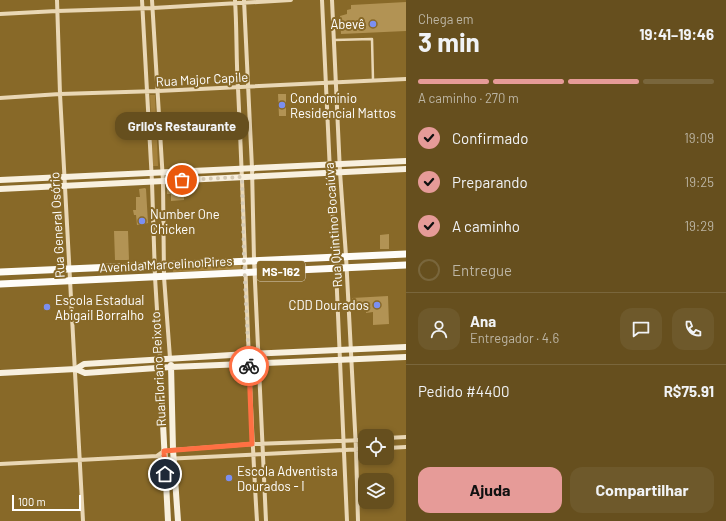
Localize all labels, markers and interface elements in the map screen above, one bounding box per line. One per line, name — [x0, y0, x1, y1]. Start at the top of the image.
text: Chega em — [418, 11, 474, 27]
place label: Abevê — [330, 16, 365, 32]
marker: Abevê — [368, 19, 378, 29]
text: 19:41–19:46 — [639, 25, 714, 43]
text: 3 min — [418, 26, 480, 57]
street label: Rua Major Capile — [155, 69, 249, 89]
place label: Condomínio Residencial Mattos — [290, 90, 396, 121]
text: A caminho · 270 m — [418, 90, 519, 106]
marker: Condomínio Residencial Mattos — [277, 100, 287, 110]
callout: Grilo's Restaurante — [115, 112, 249, 140]
text: Grilo's Restaurante — [128, 118, 236, 134]
icon: check — [418, 127, 440, 149]
text: Confirmado — [452, 129, 528, 147]
text: 19:09 — [684, 130, 714, 146]
street label: Rua Quintino Bocaiúva — [321, 162, 345, 288]
pin — [165, 163, 199, 197]
icon: bag — [171, 169, 193, 191]
icon: check — [418, 171, 440, 193]
street label: Rua General Osório — [46, 172, 68, 278]
text: Preparando — [452, 173, 528, 191]
text: 19:25 — [685, 174, 714, 190]
place label: Number One Chicken — [150, 206, 220, 237]
icon: check — [418, 215, 440, 237]
marker: Number One Chicken — [137, 216, 147, 226]
text: A caminho — [452, 217, 520, 235]
text: 19:29 — [685, 218, 714, 234]
street label: Avenida Marcelino Pires — [99, 253, 233, 275]
road number: MS-162 — [257, 261, 305, 281]
text: Entregue — [452, 261, 512, 279]
place label: Escola Estadual Abigail Borralho — [55, 292, 144, 323]
place label: CDD Dourados — [289, 297, 369, 313]
marker: CDD Dourados — [372, 300, 382, 310]
marker: Escola Estadual Abigail Borralho — [42, 302, 52, 312]
button: person — [418, 308, 460, 350]
button: chat — [620, 308, 662, 350]
button: phone — [672, 308, 714, 350]
street label: Rua Floriano Peixoto — [147, 311, 169, 427]
text: Ana — [470, 312, 496, 330]
text: Entregador · 4.6 — [470, 330, 559, 346]
courier — [229, 346, 269, 386]
icon: bike — [238, 355, 260, 377]
text: Pedido #4400 — [418, 382, 509, 400]
text: R$75.91 — [664, 382, 714, 400]
map controls — [358, 429, 394, 509]
button: locate — [358, 429, 394, 465]
pin — [148, 457, 182, 491]
icon: home — [154, 463, 176, 485]
place label: Escola Adventista Dourados - I — [237, 463, 338, 494]
button: Ajuda — [418, 467, 562, 513]
button: Compartilhar — [570, 467, 714, 513]
marker: Escola Adventista Dourados - I — [224, 473, 234, 483]
button: layers — [358, 473, 394, 509]
scale bar — [12, 493, 81, 512]
text: 100 m — [18, 495, 46, 508]

